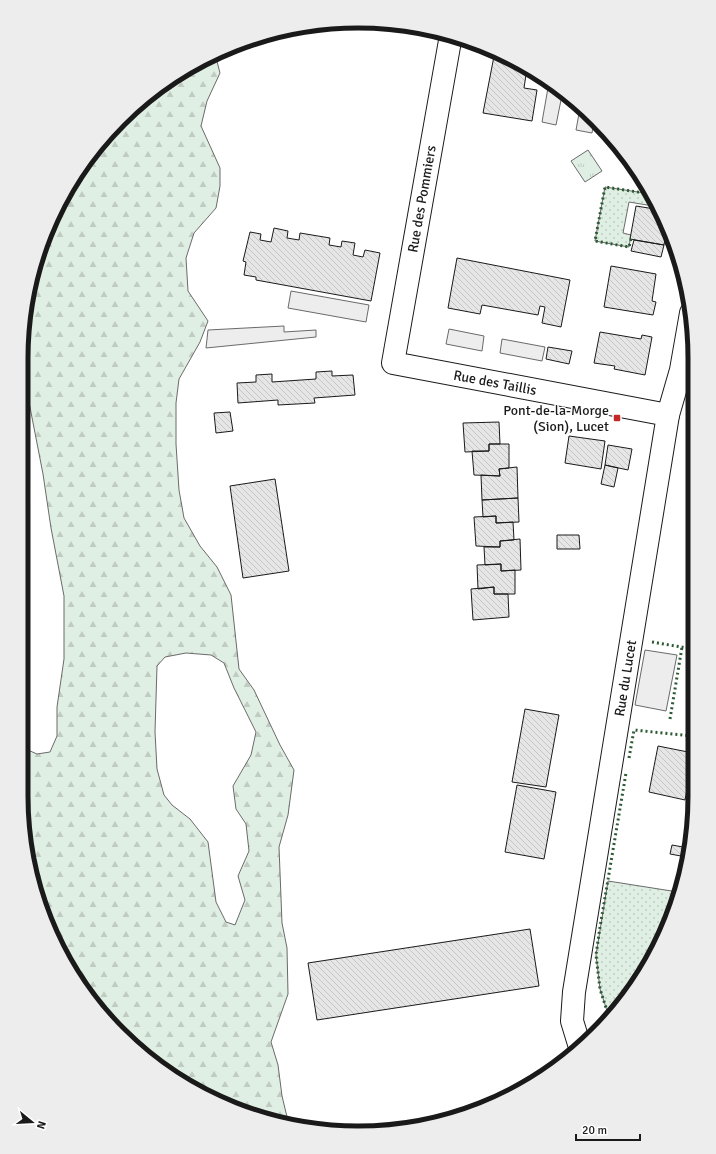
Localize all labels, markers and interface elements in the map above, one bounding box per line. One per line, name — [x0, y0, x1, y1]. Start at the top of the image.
street label: Rue des Pommiers — [404, 144, 440, 254]
street label: Rue des Taillis — [452, 366, 538, 398]
place label: Pont-de-la-Morge (Sion), Lucet — [503, 402, 609, 435]
marker: Pont-de-la-Morge (Sion), Lucet — [612, 413, 622, 423]
street label: Rue du Lucet — [611, 639, 640, 718]
north arrow — [12, 1102, 52, 1142]
scale bar — [576, 1116, 640, 1142]
text: N — [34, 1119, 48, 1131]
text: 20 m — [582, 1123, 607, 1138]

